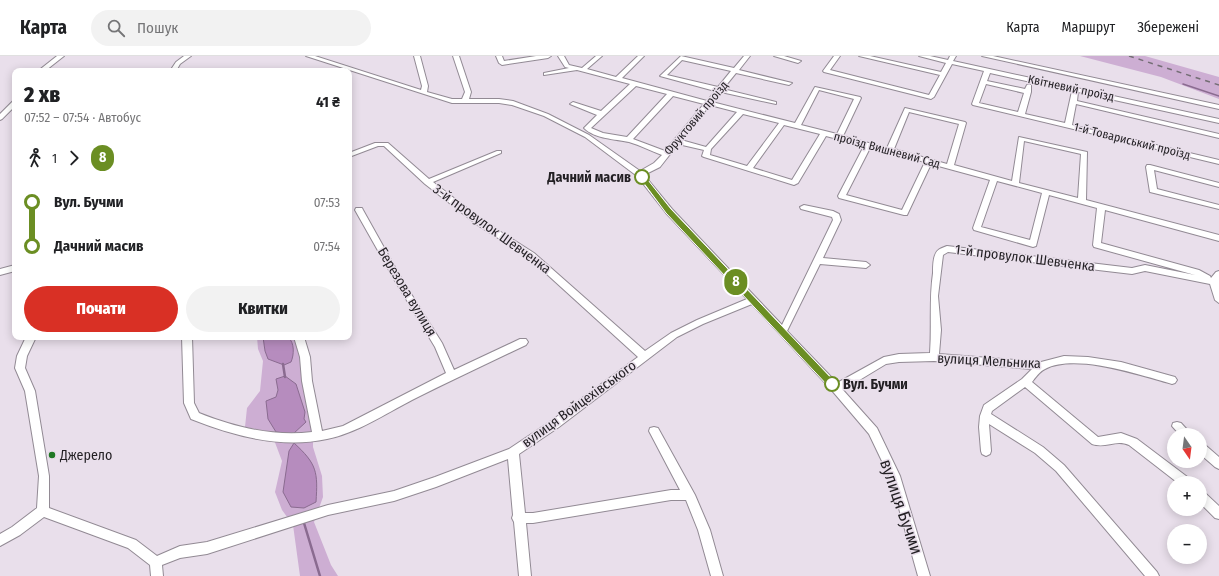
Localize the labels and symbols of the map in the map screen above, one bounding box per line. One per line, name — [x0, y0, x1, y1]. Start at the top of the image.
street label: Квітневий проїзд — [1027, 72, 1115, 104]
street label: Фруктовий проїзд — [661, 78, 731, 158]
street label: 1-й Товариський проїзд — [1072, 120, 1192, 162]
street label: проїзд Вишневий Сад — [832, 129, 942, 171]
place label: Дачний масив — [546, 169, 631, 186]
marker: Дачний масив — [634, 169, 650, 185]
street label: 3-й провулок Шевченка — [430, 180, 554, 278]
street label: 1-й провулок Шевченка — [954, 241, 1096, 275]
street label: Березова вулиця — [374, 244, 440, 340]
line badge: 8 — [723, 269, 749, 295]
street label: вулиця Мельника — [937, 350, 1041, 372]
street label: вулиця Войцехівського — [518, 357, 640, 451]
marker: Вул. Бучми — [824, 376, 840, 392]
place label: Вул. Бучми — [843, 376, 908, 393]
north arrow — [1167, 428, 1207, 468]
place label: Джерело — [59, 447, 112, 464]
marker: Джерело — [47, 450, 57, 460]
street label: вулиця Бучми — [875, 457, 927, 557]

